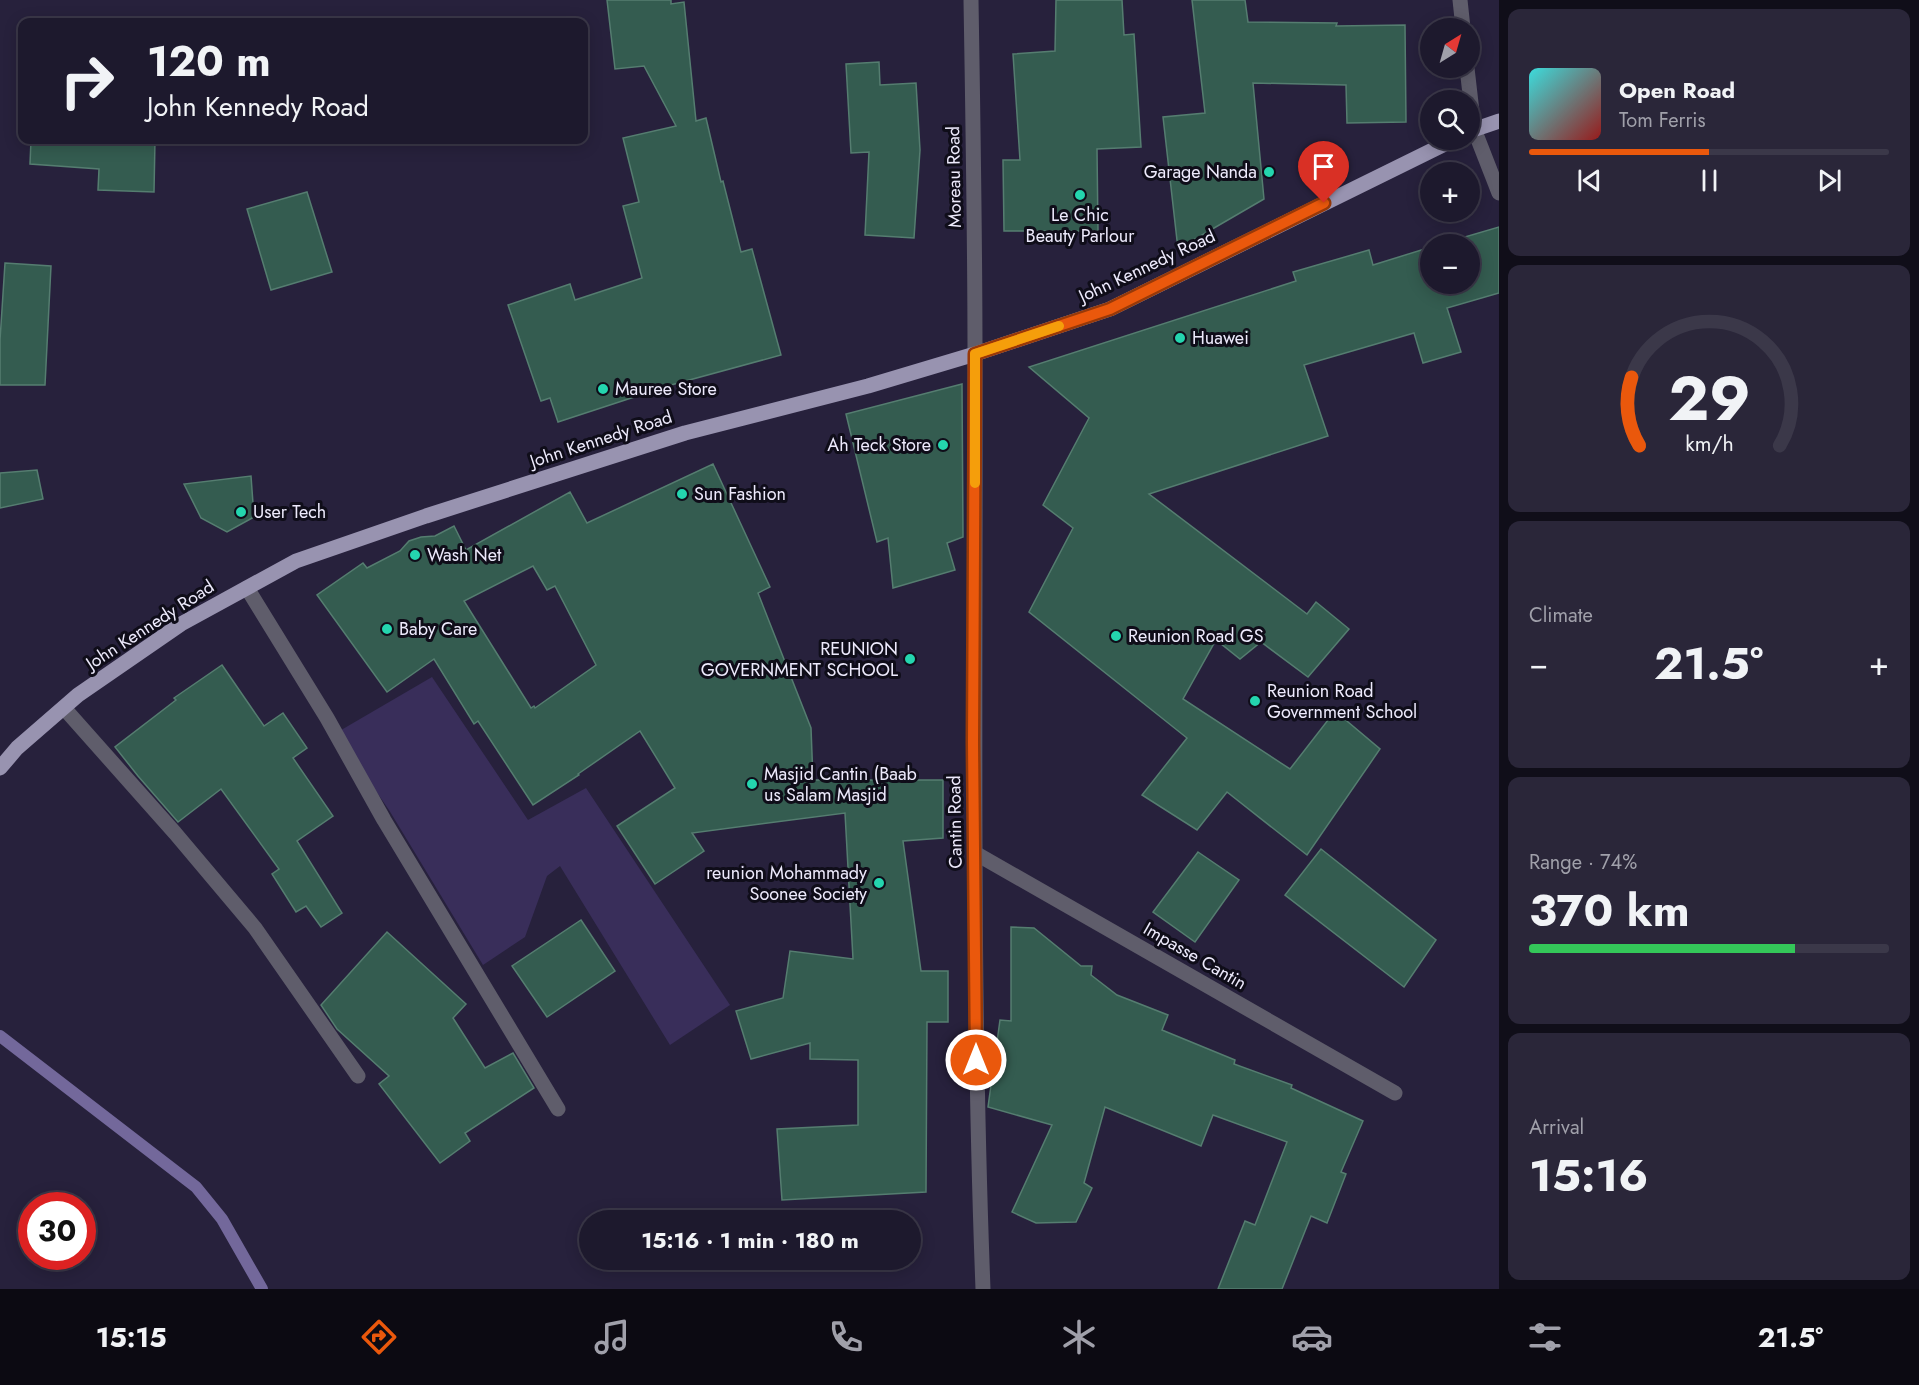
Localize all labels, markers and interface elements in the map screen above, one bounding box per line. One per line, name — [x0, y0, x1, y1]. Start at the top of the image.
north arrow — [1420, 18, 1480, 78]
map controls — [1420, 18, 1480, 294]
text: 120 m — [147, 31, 271, 92]
icon: right — [48, 42, 126, 120]
text: Open Road — [1619, 74, 1735, 106]
text: John Kennedy Road — [147, 87, 369, 126]
button: search — [1420, 90, 1480, 150]
text: Tom Ferris — [1619, 106, 1706, 135]
street label: Moreau Road — [940, 126, 968, 228]
pin — [1298, 141, 1349, 203]
icon: arrive — [1307, 150, 1340, 183]
place label: Garage Nanda — [1144, 159, 1257, 185]
button: + — [1420, 162, 1480, 222]
icon: previous — [1573, 164, 1606, 197]
icon: pause — [1693, 164, 1726, 197]
icon: next — [1813, 164, 1846, 197]
marker: Garage Nanda — [1262, 165, 1276, 179]
marker: Le Chic Beauty Parlour — [1073, 188, 1087, 202]
place label: Le Chic Beauty Parlour — [1026, 202, 1135, 249]
street label: John Kennedy Road — [1073, 223, 1220, 310]
button: − — [1420, 234, 1480, 294]
place label: Huawei — [1192, 325, 1249, 351]
marker: Huawei — [1173, 331, 1187, 345]
text: 29 — [1668, 353, 1750, 443]
place label: Mauree Store — [615, 376, 717, 402]
marker: Mauree Store — [596, 382, 610, 396]
street label: John Kennedy Road — [525, 404, 675, 475]
text: km/h — [1685, 428, 1733, 459]
place label: Ah Teck Store — [827, 432, 931, 458]
marker: Ah Teck Store — [936, 438, 950, 452]
place label: Sun Fashion — [694, 481, 786, 507]
marker: Sun Fashion — [675, 487, 689, 501]
place label: User Tech — [253, 499, 326, 525]
marker: User Tech — [234, 505, 248, 519]
place label: Wash Net — [427, 542, 502, 568]
marker: Wash Net — [408, 548, 422, 562]
street label: John Kennedy Road — [79, 574, 219, 677]
text: Climate — [1529, 601, 1593, 630]
place label: Baby Care — [399, 616, 477, 642]
marker: Baby Care — [380, 622, 394, 636]
place label: Reunion Road GS — [1128, 623, 1264, 649]
marker: Reunion Road GS — [1109, 629, 1123, 643]
text: 21.5° — [1654, 631, 1763, 696]
place label: REUNION GOVERNMENT SCHOOL — [701, 636, 898, 683]
text: − — [1529, 640, 1548, 687]
text: + — [1869, 640, 1889, 687]
marker: REUNION GOVERNMENT SCHOOL — [903, 652, 917, 666]
place label: Reunion Road Government School — [1267, 678, 1417, 725]
marker: Reunion Road Government School — [1248, 694, 1262, 708]
place label: Masjid Cantin (Baab us Salam Masjid — [764, 761, 917, 808]
street label: Cantin Road — [941, 775, 969, 869]
marker: Masjid Cantin (Baab us Salam Masjid — [745, 777, 759, 791]
text: Range · 74% — [1529, 848, 1637, 877]
place label: reunion Mohammady Soonee Society — [706, 860, 867, 907]
marker: reunion Mohammady Soonee Society — [872, 876, 886, 890]
text: 370 km — [1529, 878, 1690, 943]
street label: Impasse Cantin — [1139, 916, 1251, 996]
position arrow — [944, 1028, 1008, 1092]
text: Arrival — [1529, 1113, 1584, 1142]
text: 15:16 — [1529, 1143, 1648, 1208]
speed limit sign: 30 — [18, 1192, 96, 1270]
text: 15:16 · 1 min · 180 m — [641, 1224, 859, 1256]
icon: directions — [358, 1316, 400, 1358]
icon: music — [591, 1316, 633, 1358]
icon: phone — [825, 1316, 867, 1358]
icon: climate — [1058, 1316, 1100, 1358]
icon: car — [1291, 1316, 1333, 1358]
icon: filters — [1524, 1316, 1566, 1358]
text: 15:15 — [96, 1318, 167, 1357]
text: 21.5° — [1758, 1318, 1823, 1357]

